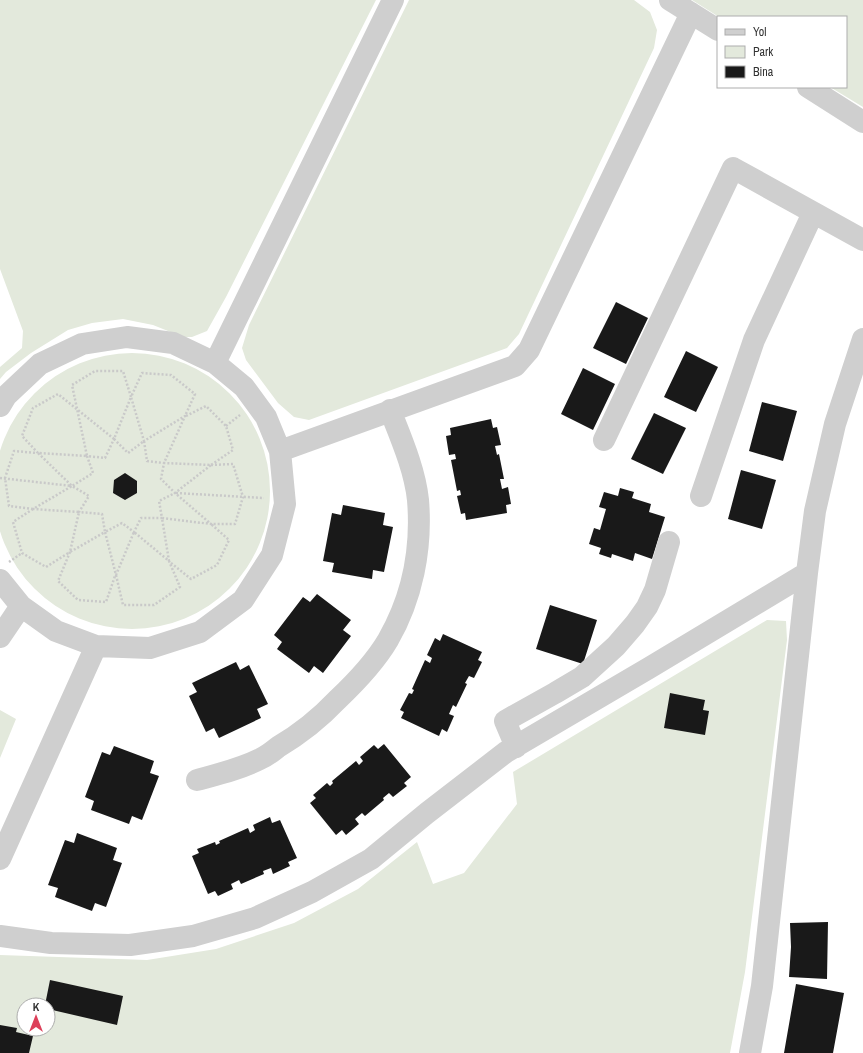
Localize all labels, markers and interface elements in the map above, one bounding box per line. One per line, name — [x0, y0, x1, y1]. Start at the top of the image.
legend — [717, 16, 847, 88]
text: Yol — [753, 24, 766, 40]
text: Park — [753, 44, 773, 60]
text: Bina — [753, 64, 774, 80]
north arrow — [16, 997, 56, 1037]
text: K — [33, 1000, 40, 1014]

